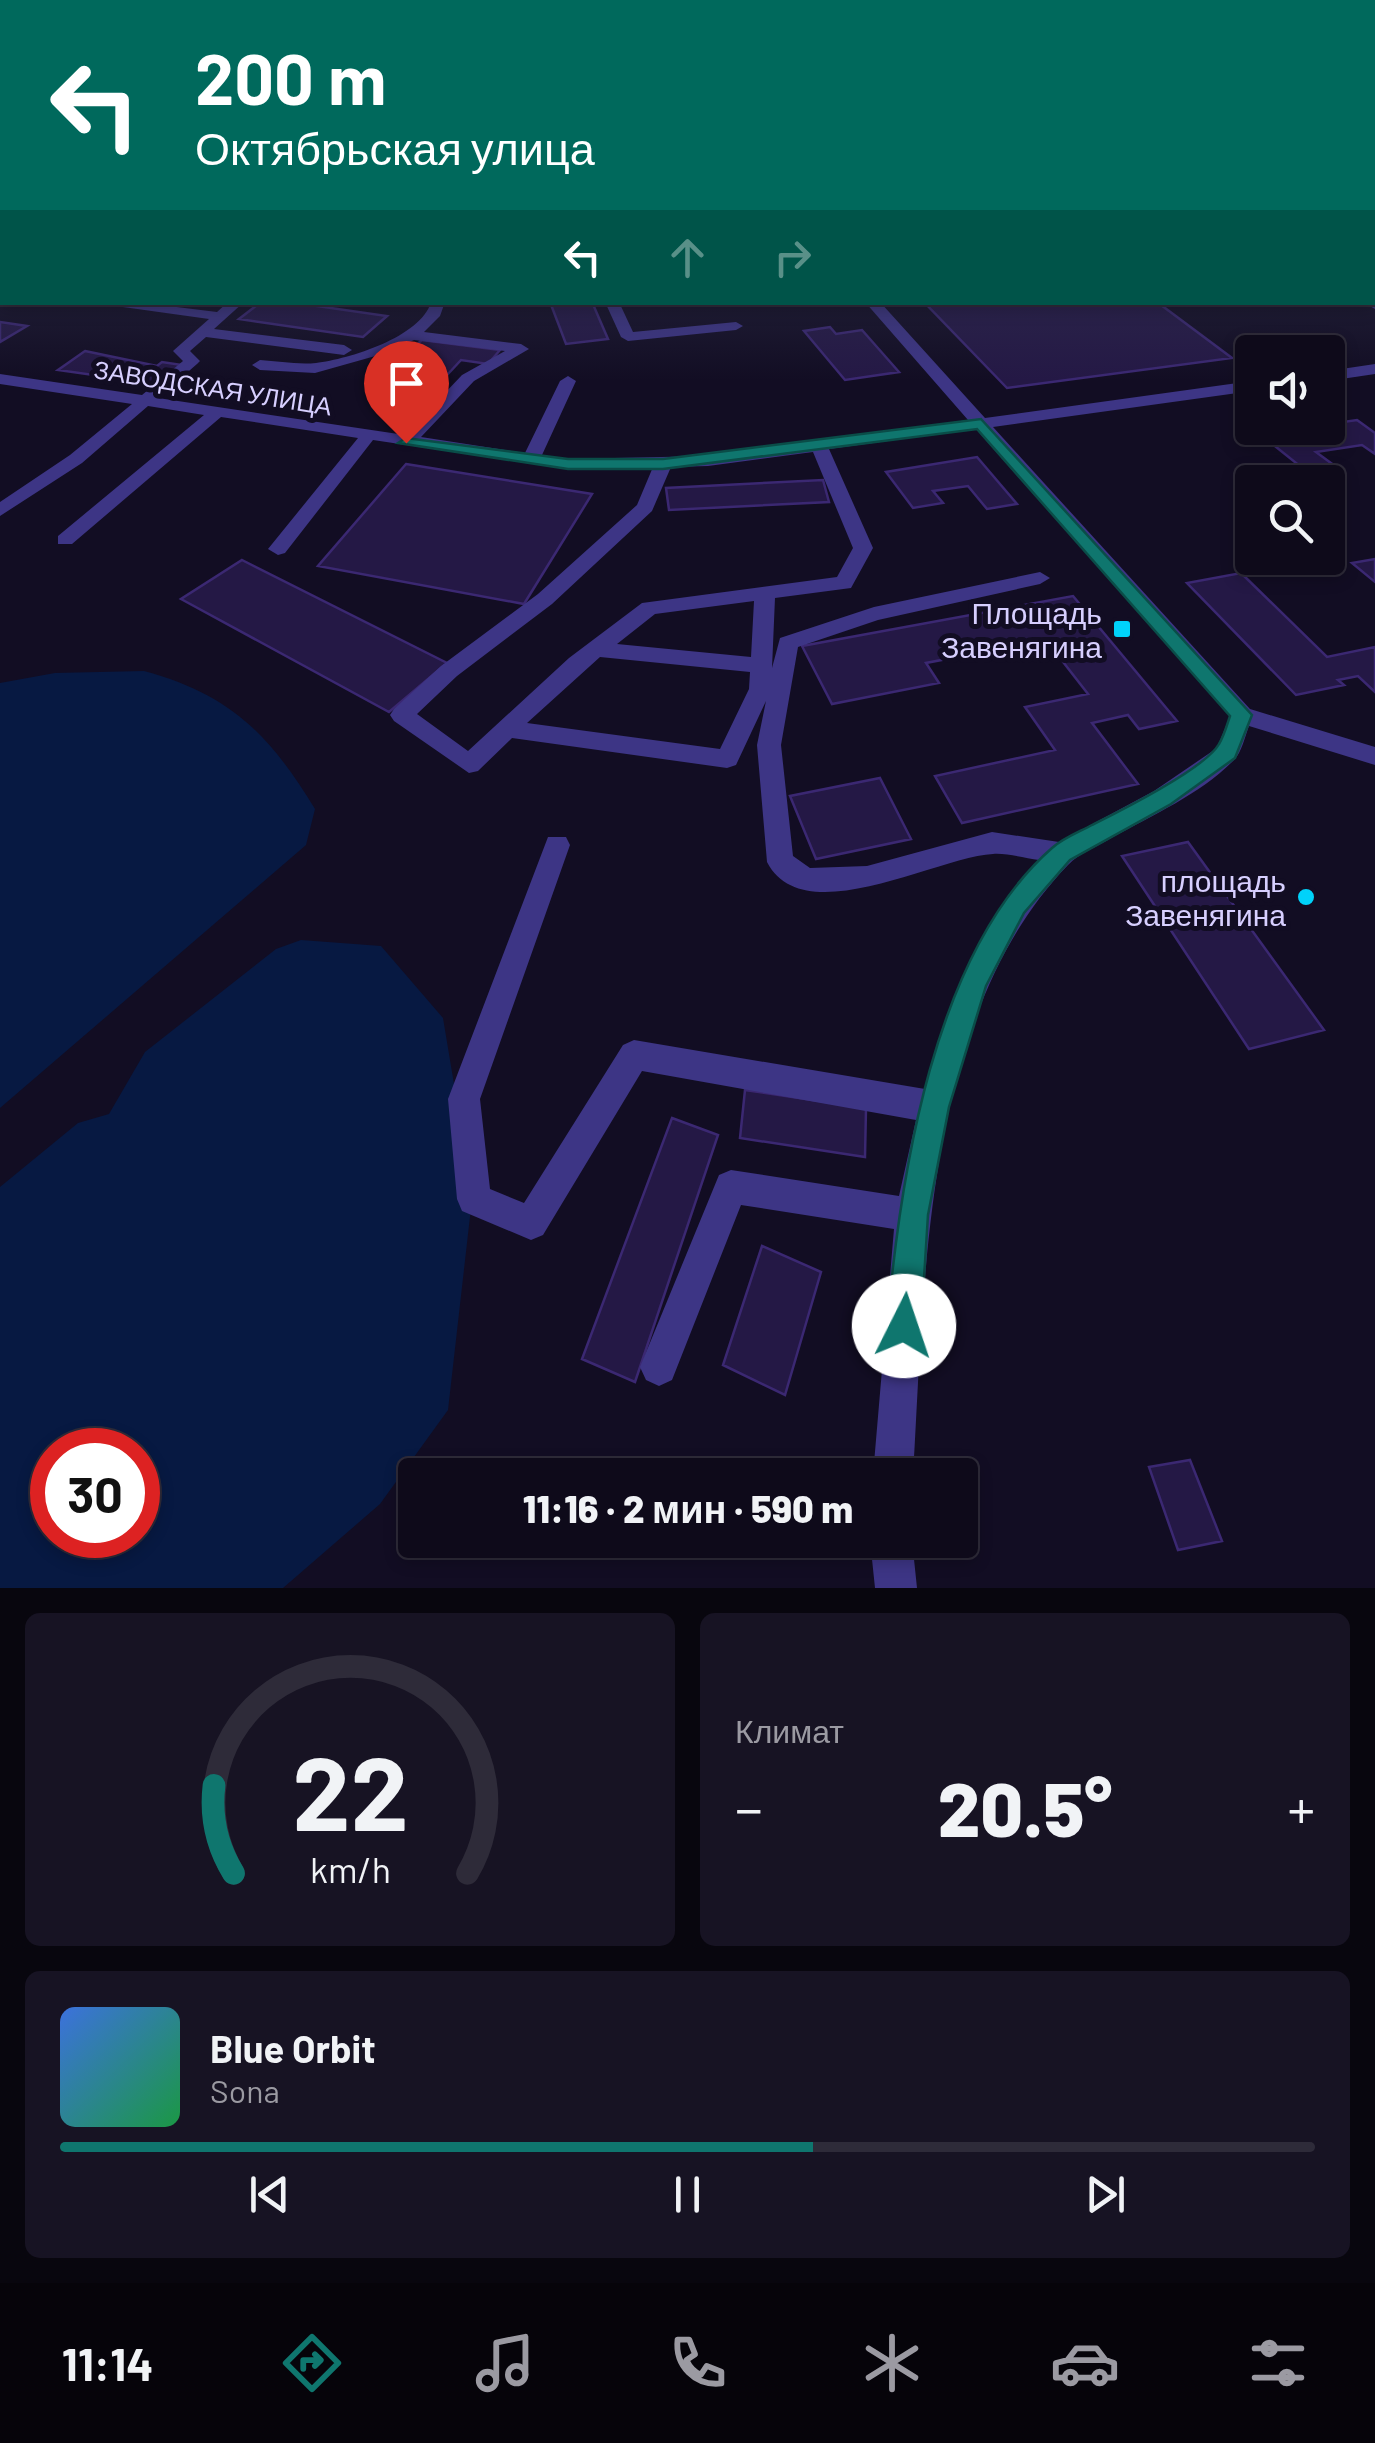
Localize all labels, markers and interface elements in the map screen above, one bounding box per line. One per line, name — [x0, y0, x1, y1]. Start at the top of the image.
text: 200 m — [195, 35, 386, 119]
icon: left — [30, 40, 160, 170]
text: Октябрьская улица — [195, 120, 595, 174]
icon: left — [555, 230, 610, 285]
icon: ahead — [660, 230, 715, 285]
icon: right — [765, 230, 820, 285]
map controls — [1235, 335, 1345, 575]
button: sound — [1235, 335, 1345, 445]
pin — [364, 341, 449, 444]
street label: ЗАВОДСКАЯ УЛИЦА — [92, 353, 334, 421]
icon: arrive — [379, 356, 434, 411]
button: search — [1235, 465, 1345, 575]
place label: Площадь Завенягина — [941, 594, 1102, 664]
marker: Площадь Завенягина — [1111, 618, 1133, 640]
place label: площадь Завенягина — [1125, 862, 1286, 932]
marker: площадь Завенягина — [1295, 886, 1317, 908]
position arrow — [852, 1274, 956, 1378]
speed limit sign: 30 — [30, 1428, 160, 1558]
text: 11:16 · 2 мин · 590 m — [523, 1485, 853, 1531]
text: Климат — [735, 1711, 844, 1749]
text: 22 — [292, 1727, 408, 1852]
text: 20.5° — [938, 1762, 1112, 1852]
text: − — [735, 1774, 763, 1840]
text: + — [1287, 1774, 1315, 1840]
text: km/h — [310, 1847, 390, 1890]
text: Blue Orbit — [210, 2025, 376, 2071]
text: Sona — [210, 2071, 280, 2109]
icon: previous — [242, 2167, 297, 2222]
icon: pause — [660, 2167, 715, 2222]
icon: next — [1078, 2167, 1133, 2222]
icon: directions — [277, 2328, 347, 2398]
icon: music — [470, 2328, 540, 2398]
icon: phone — [663, 2328, 733, 2398]
icon: climate — [857, 2328, 927, 2398]
icon: car — [1050, 2328, 1120, 2398]
icon: filters — [1243, 2328, 1313, 2398]
text: 11:14 — [62, 2336, 153, 2390]

